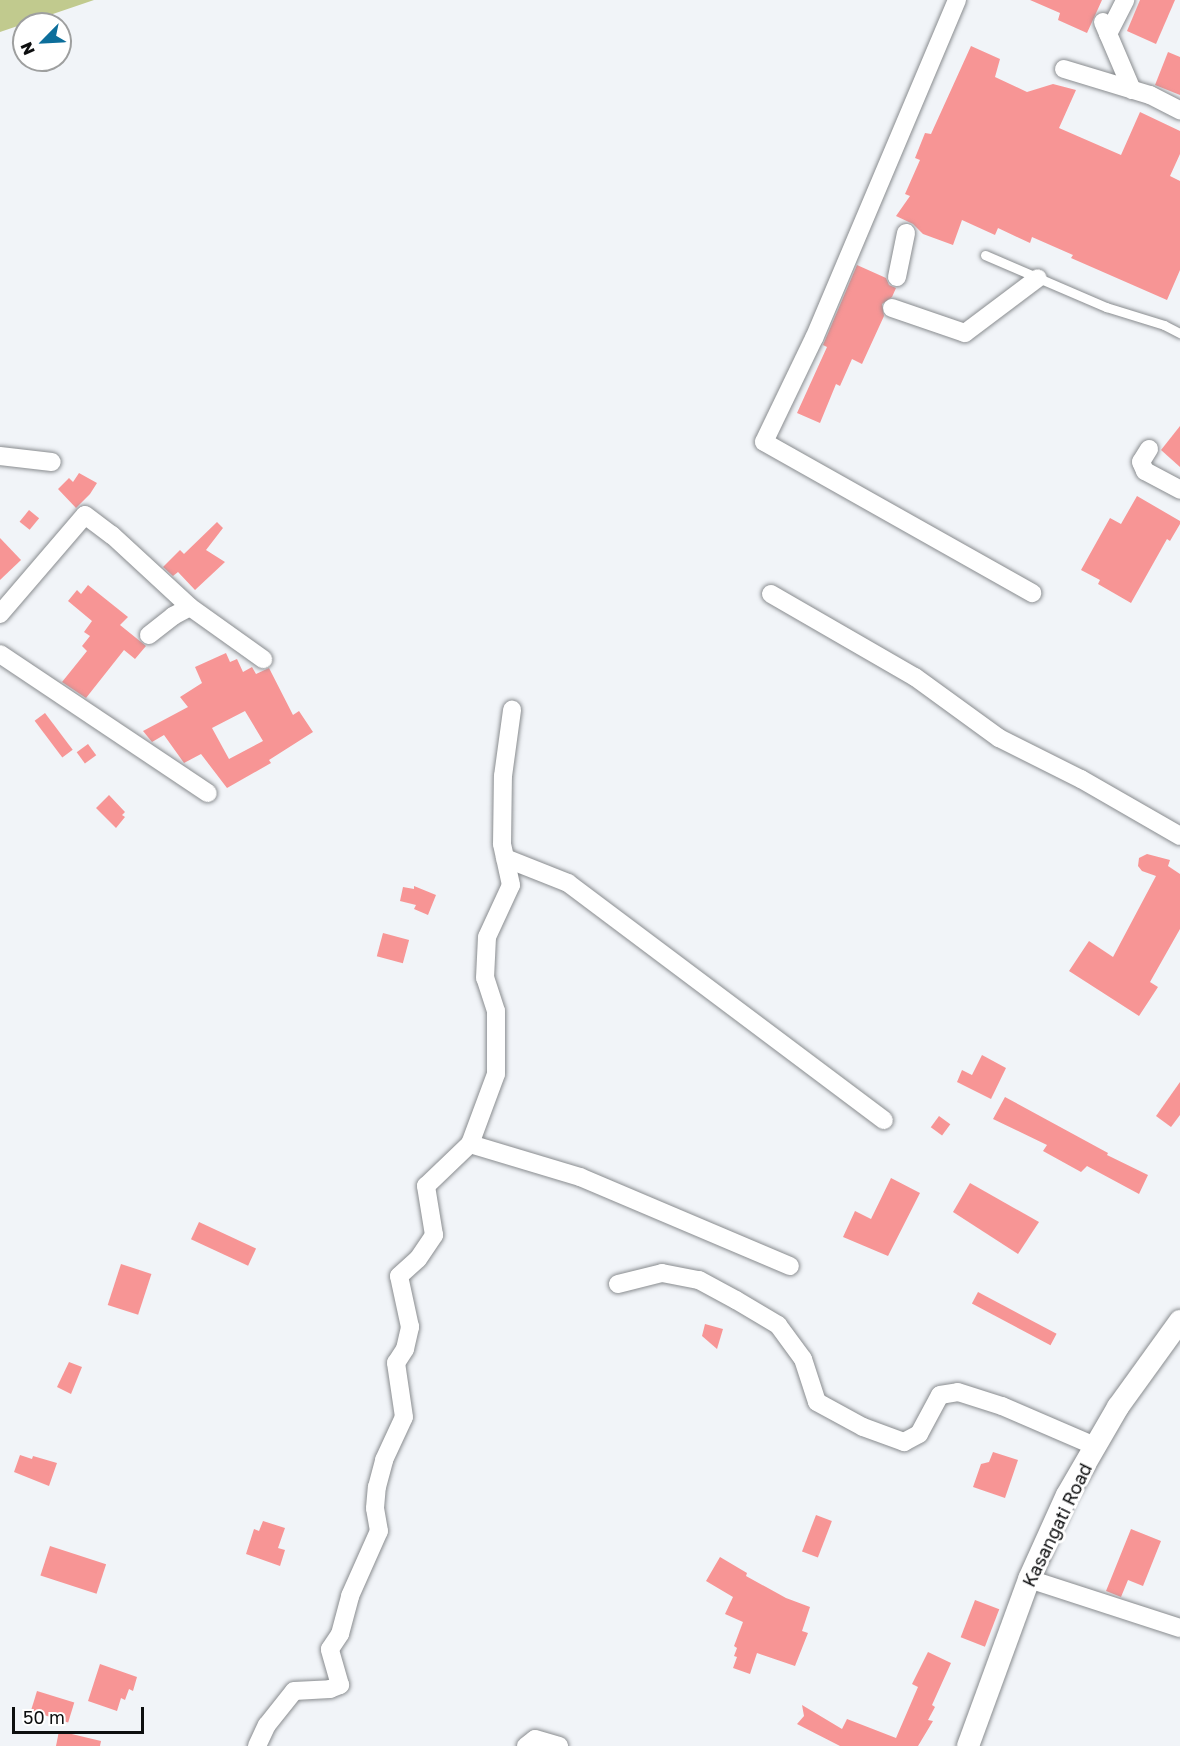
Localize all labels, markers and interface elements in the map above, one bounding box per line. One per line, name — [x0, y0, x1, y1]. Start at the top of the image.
north arrow — [12, 12, 72, 72]
text: N — [16, 39, 39, 58]
street label: Kasangati Road — [1018, 1460, 1096, 1590]
scale bar — [15, 1695, 147, 1733]
text: 50 m — [23, 1706, 65, 1728]

